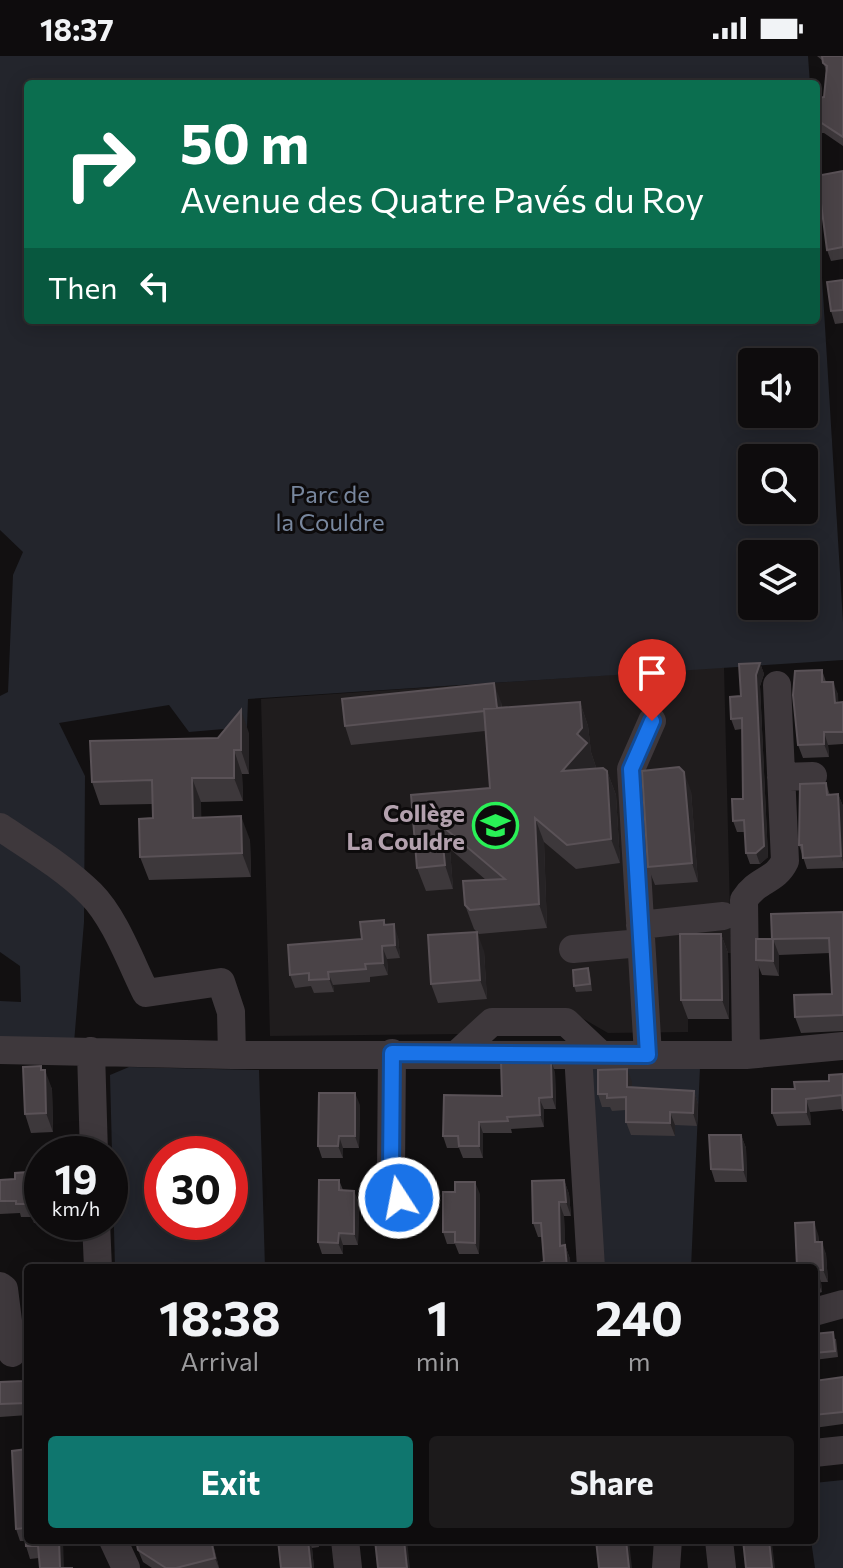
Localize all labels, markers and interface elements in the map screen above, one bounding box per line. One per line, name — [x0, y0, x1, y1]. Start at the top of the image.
text: 18:37 — [40, 10, 114, 47]
text: 50 m — [180, 107, 309, 176]
icon: right — [48, 112, 152, 216]
text: Avenue des Quatre Pavés du Roy — [180, 176, 704, 220]
icon: left — [133, 264, 177, 308]
text: Then — [48, 268, 117, 305]
map controls — [738, 348, 818, 620]
button: sound — [738, 348, 818, 428]
button: search — [738, 444, 818, 524]
park label: Parc de la Couldre — [275, 479, 385, 536]
button: layers — [738, 540, 818, 620]
pin — [618, 639, 686, 721]
icon: arrive — [630, 651, 674, 695]
place label: Collège La Couldre — [347, 798, 465, 855]
school or university icon: Collège La Couldre — [472, 802, 520, 850]
speed limit sign: 30 — [144, 1136, 248, 1240]
text: 19 — [55, 1153, 97, 1202]
position arrow — [357, 1156, 441, 1240]
text: km/h — [52, 1196, 100, 1220]
text: 18:38 — [159, 1287, 281, 1346]
text: 1 — [427, 1287, 449, 1346]
text: 240 — [595, 1287, 683, 1346]
text: Arrival — [181, 1345, 259, 1376]
text: min — [416, 1345, 460, 1376]
text: m — [628, 1345, 650, 1376]
button: Exit — [48, 1436, 413, 1528]
button: Share — [429, 1436, 794, 1528]

